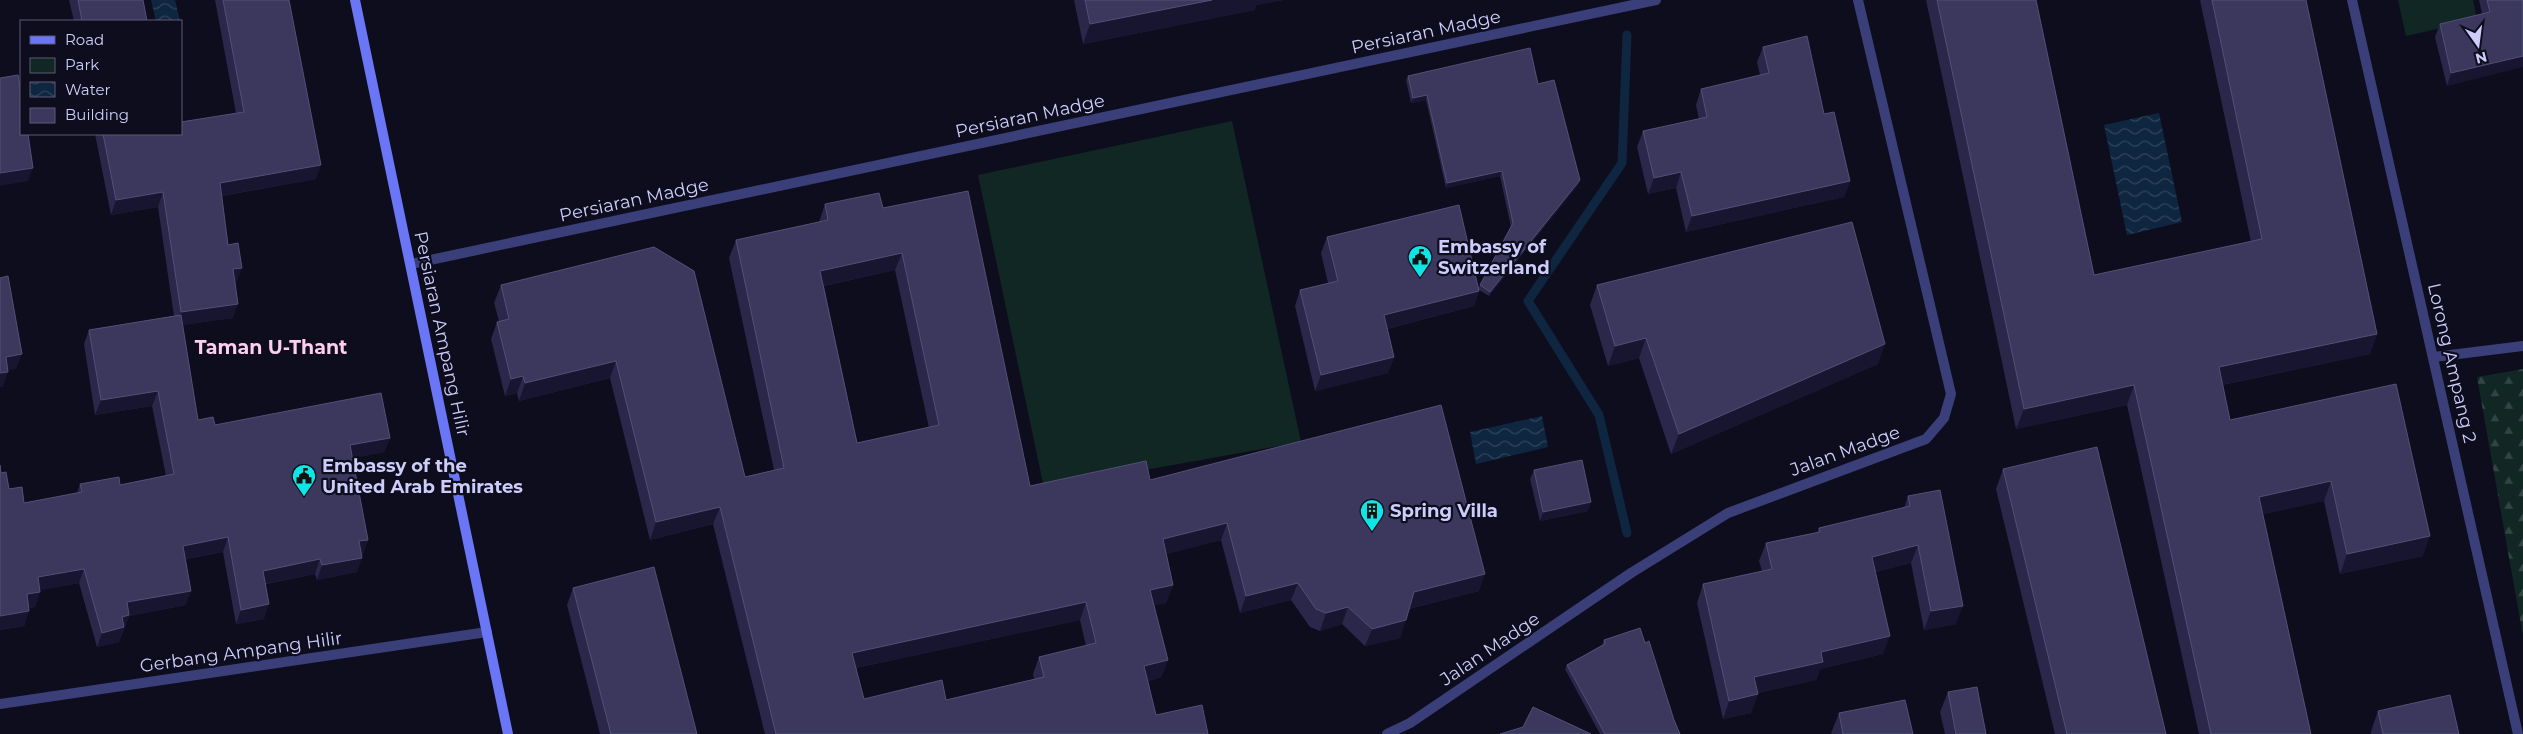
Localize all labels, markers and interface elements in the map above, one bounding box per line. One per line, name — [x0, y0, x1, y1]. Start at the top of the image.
street label: Persiaran Madge — [1349, 5, 1503, 59]
legend — [20, 20, 182, 135]
north arrow — [2453, 20, 2503, 70]
text: Road — [65, 30, 104, 49]
text: N — [2473, 48, 2489, 68]
text: Park — [65, 55, 99, 74]
text: Water — [65, 80, 111, 99]
street label: Persiaran Madge — [953, 89, 1107, 143]
text: Building — [65, 105, 129, 124]
street label: Persiaran Madge — [557, 173, 711, 227]
street label: Persiaran Ampang Hilir — [409, 229, 475, 439]
place label: Embassy of Switzerland — [1438, 236, 1550, 279]
public building icon: Embassy of Switzerland — [1407, 244, 1433, 278]
street label: Lorong Ampang 2 — [2423, 281, 2481, 445]
district label: Taman U-Thant — [195, 336, 347, 359]
street label: Jalan Madge — [1786, 421, 1903, 481]
place label: Embassy of the United Arab Emirates — [322, 455, 523, 498]
public building icon: Embassy of the United Arab Emirates — [291, 463, 317, 497]
building icon: Spring Villa — [1359, 498, 1385, 532]
place label: Spring Villa — [1390, 500, 1498, 522]
street label: Jalan Madge — [1435, 608, 1544, 691]
street label: Gerbang Ampang Hilir — [138, 627, 344, 677]

